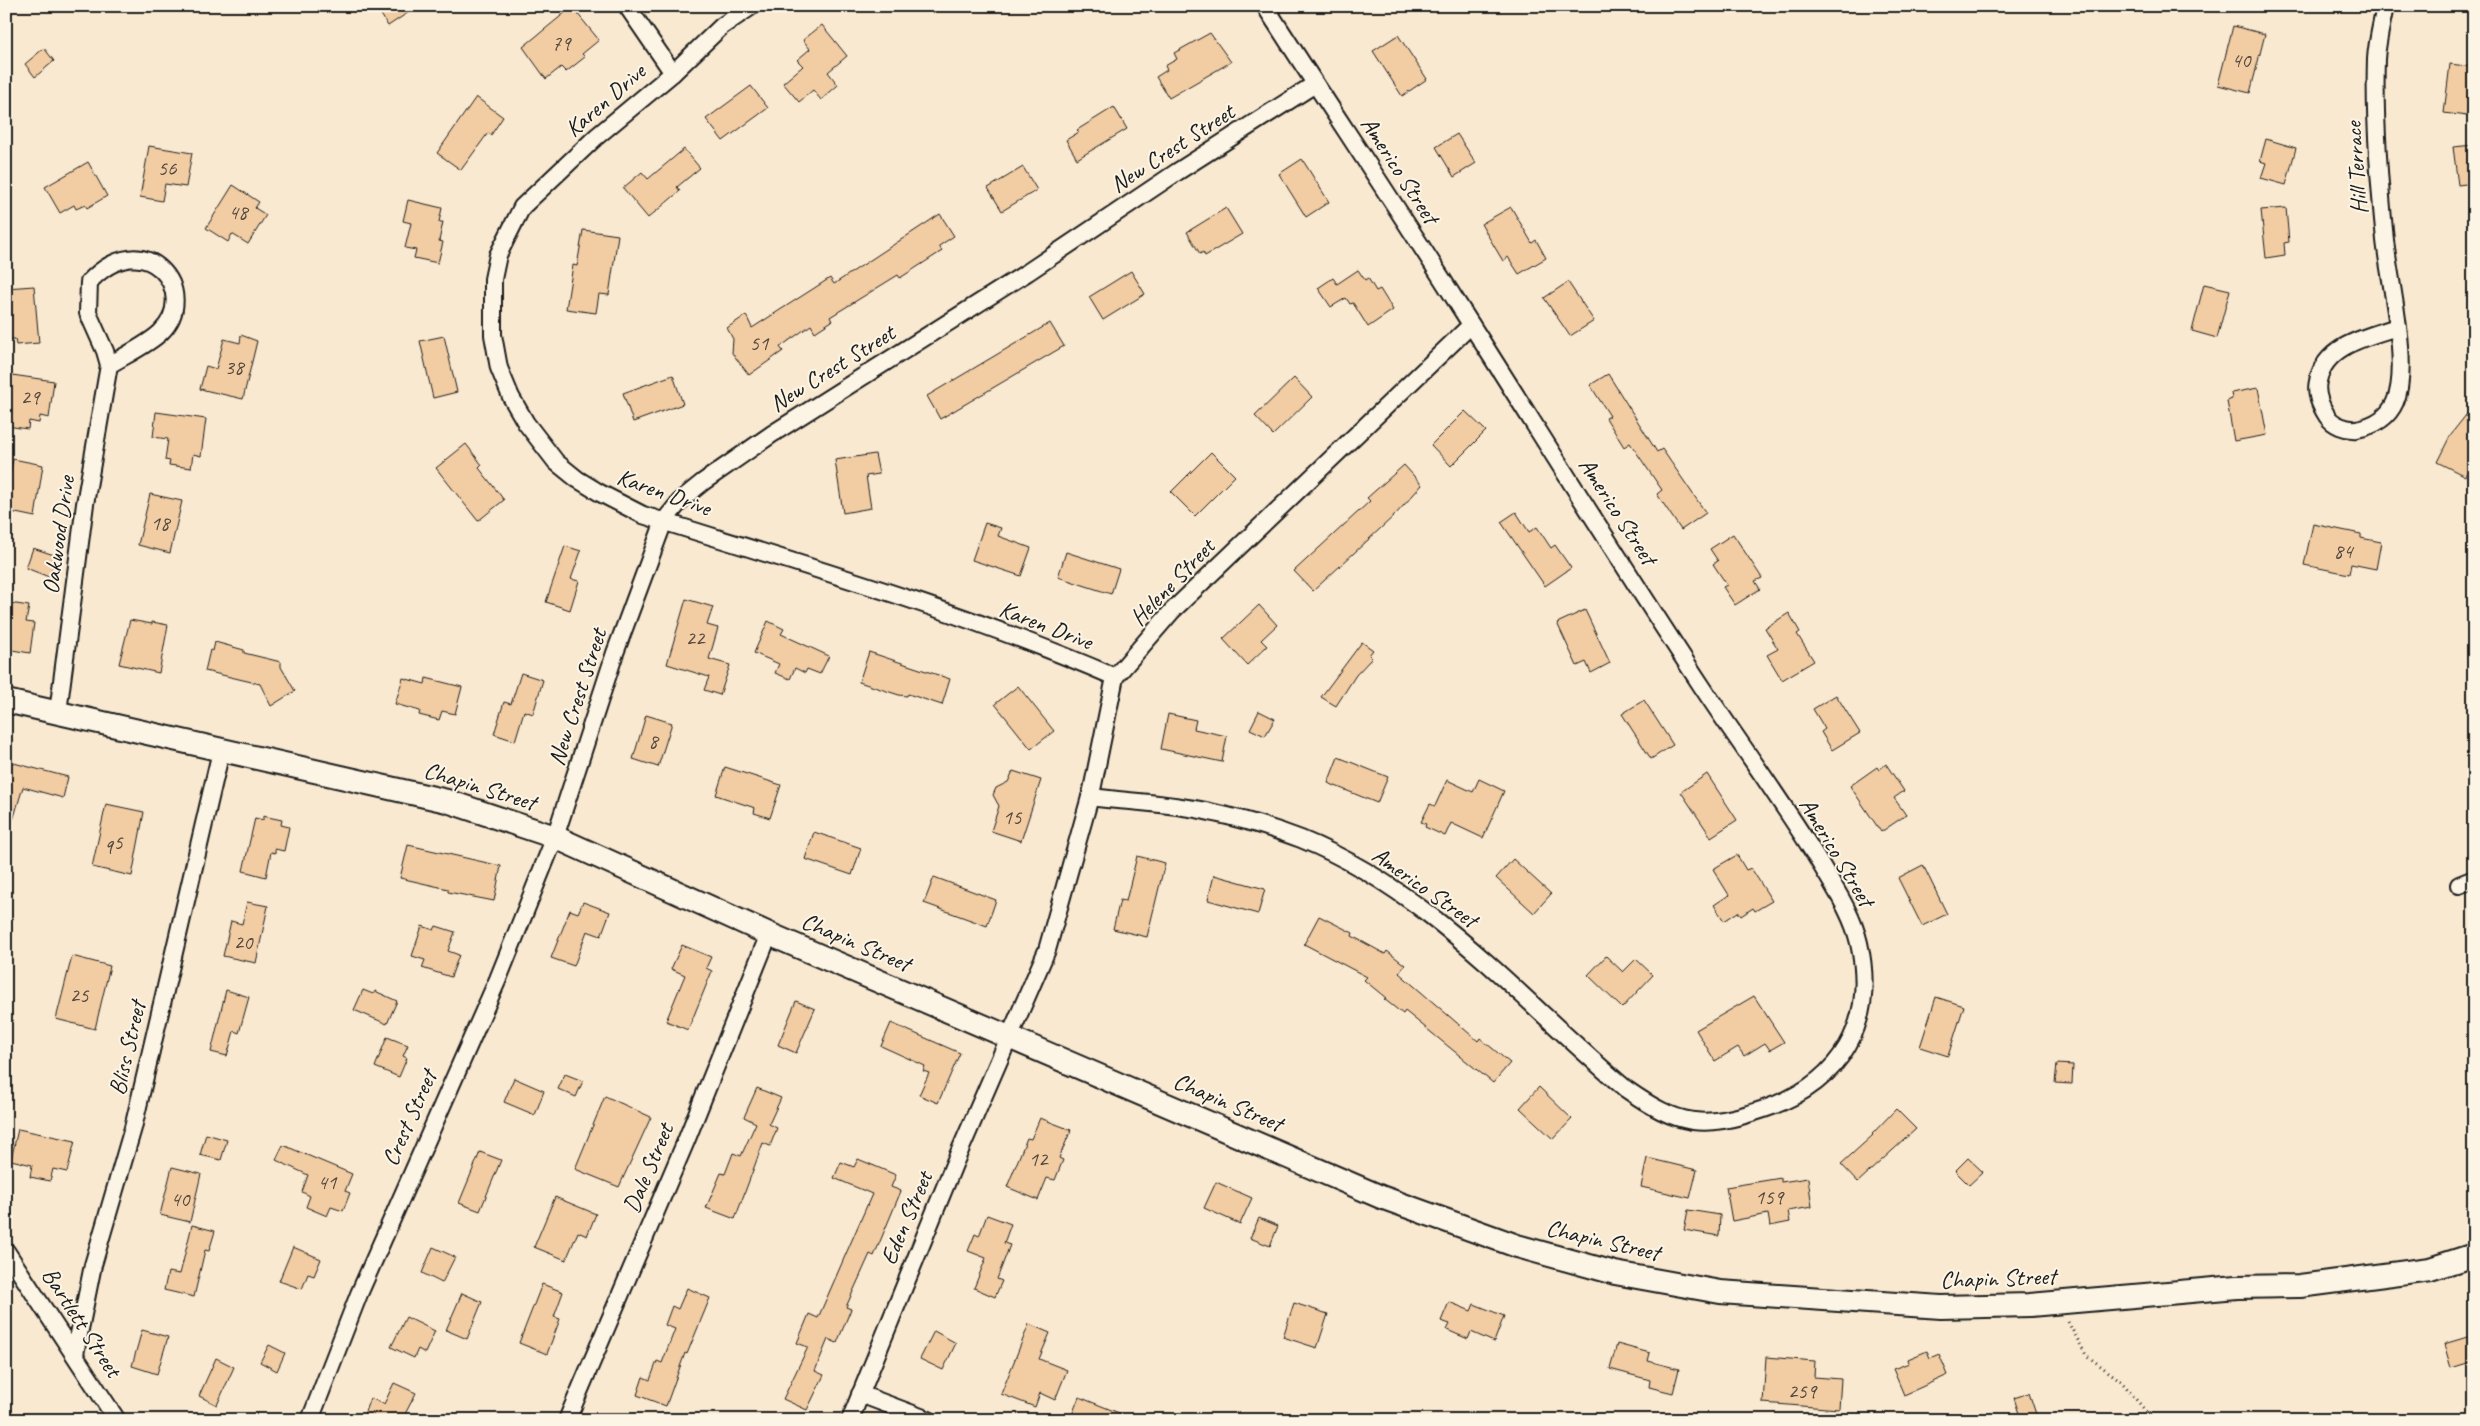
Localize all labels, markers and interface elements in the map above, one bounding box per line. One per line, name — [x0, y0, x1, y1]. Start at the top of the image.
house number: 79 — [552, 30, 572, 56]
house number: 40 — [2232, 47, 2252, 73]
street label: Karen Drive — [558, 55, 653, 143]
street label: New Crest Street — [1104, 96, 1241, 199]
street label: Americo Street — [1354, 111, 1447, 232]
street label: Hill Terrace — [2338, 118, 2374, 215]
house number: 56 — [158, 155, 177, 181]
house number: 48 — [229, 199, 250, 225]
street label: New Crest Street — [764, 317, 902, 418]
house number: 51 — [750, 330, 770, 356]
house number: 38 — [225, 354, 246, 380]
house number: 29 — [21, 384, 41, 410]
street label: Americo Street — [1572, 452, 1665, 573]
street label: Karen Drive — [613, 461, 717, 523]
street label: Oakwood Drive — [35, 472, 81, 596]
house number: 18 — [151, 510, 172, 536]
street label: Helene Street — [1123, 531, 1222, 632]
house number: 84 — [2334, 538, 2355, 564]
street label: Karen Drive — [995, 594, 1099, 657]
street label: New Crest Street — [541, 623, 614, 769]
house number: 22 — [686, 625, 706, 651]
house number: 8 — [648, 728, 660, 754]
street label: Chapin Street — [420, 755, 542, 818]
street label: Americo Street — [1793, 792, 1883, 915]
house number: 15 — [1003, 804, 1023, 830]
house number: q5 — [105, 829, 124, 855]
street label: Americo Street — [1366, 840, 1486, 936]
street label: Chapin Street — [797, 906, 918, 980]
house number: 20 — [234, 929, 254, 955]
house number: 25 — [70, 982, 90, 1008]
street label: Bliss Street — [102, 995, 153, 1098]
street label: Crest Street — [375, 1063, 445, 1170]
street label: Chapin Street — [1169, 1066, 1290, 1140]
street label: Dale Street — [616, 1117, 681, 1217]
house number: 12 — [1029, 1146, 1049, 1172]
street label: Eden Street — [873, 1165, 940, 1269]
house number: 41 — [318, 1169, 338, 1195]
house number: 159 — [1755, 1184, 1785, 1210]
house number: 40 — [171, 1186, 191, 1212]
street label: Chapin Street — [1543, 1212, 1666, 1268]
street label: Bartlett Street — [35, 1261, 130, 1384]
street label: Chapin Street — [1940, 1261, 2059, 1295]
house number: 259 — [1788, 1378, 1818, 1404]

